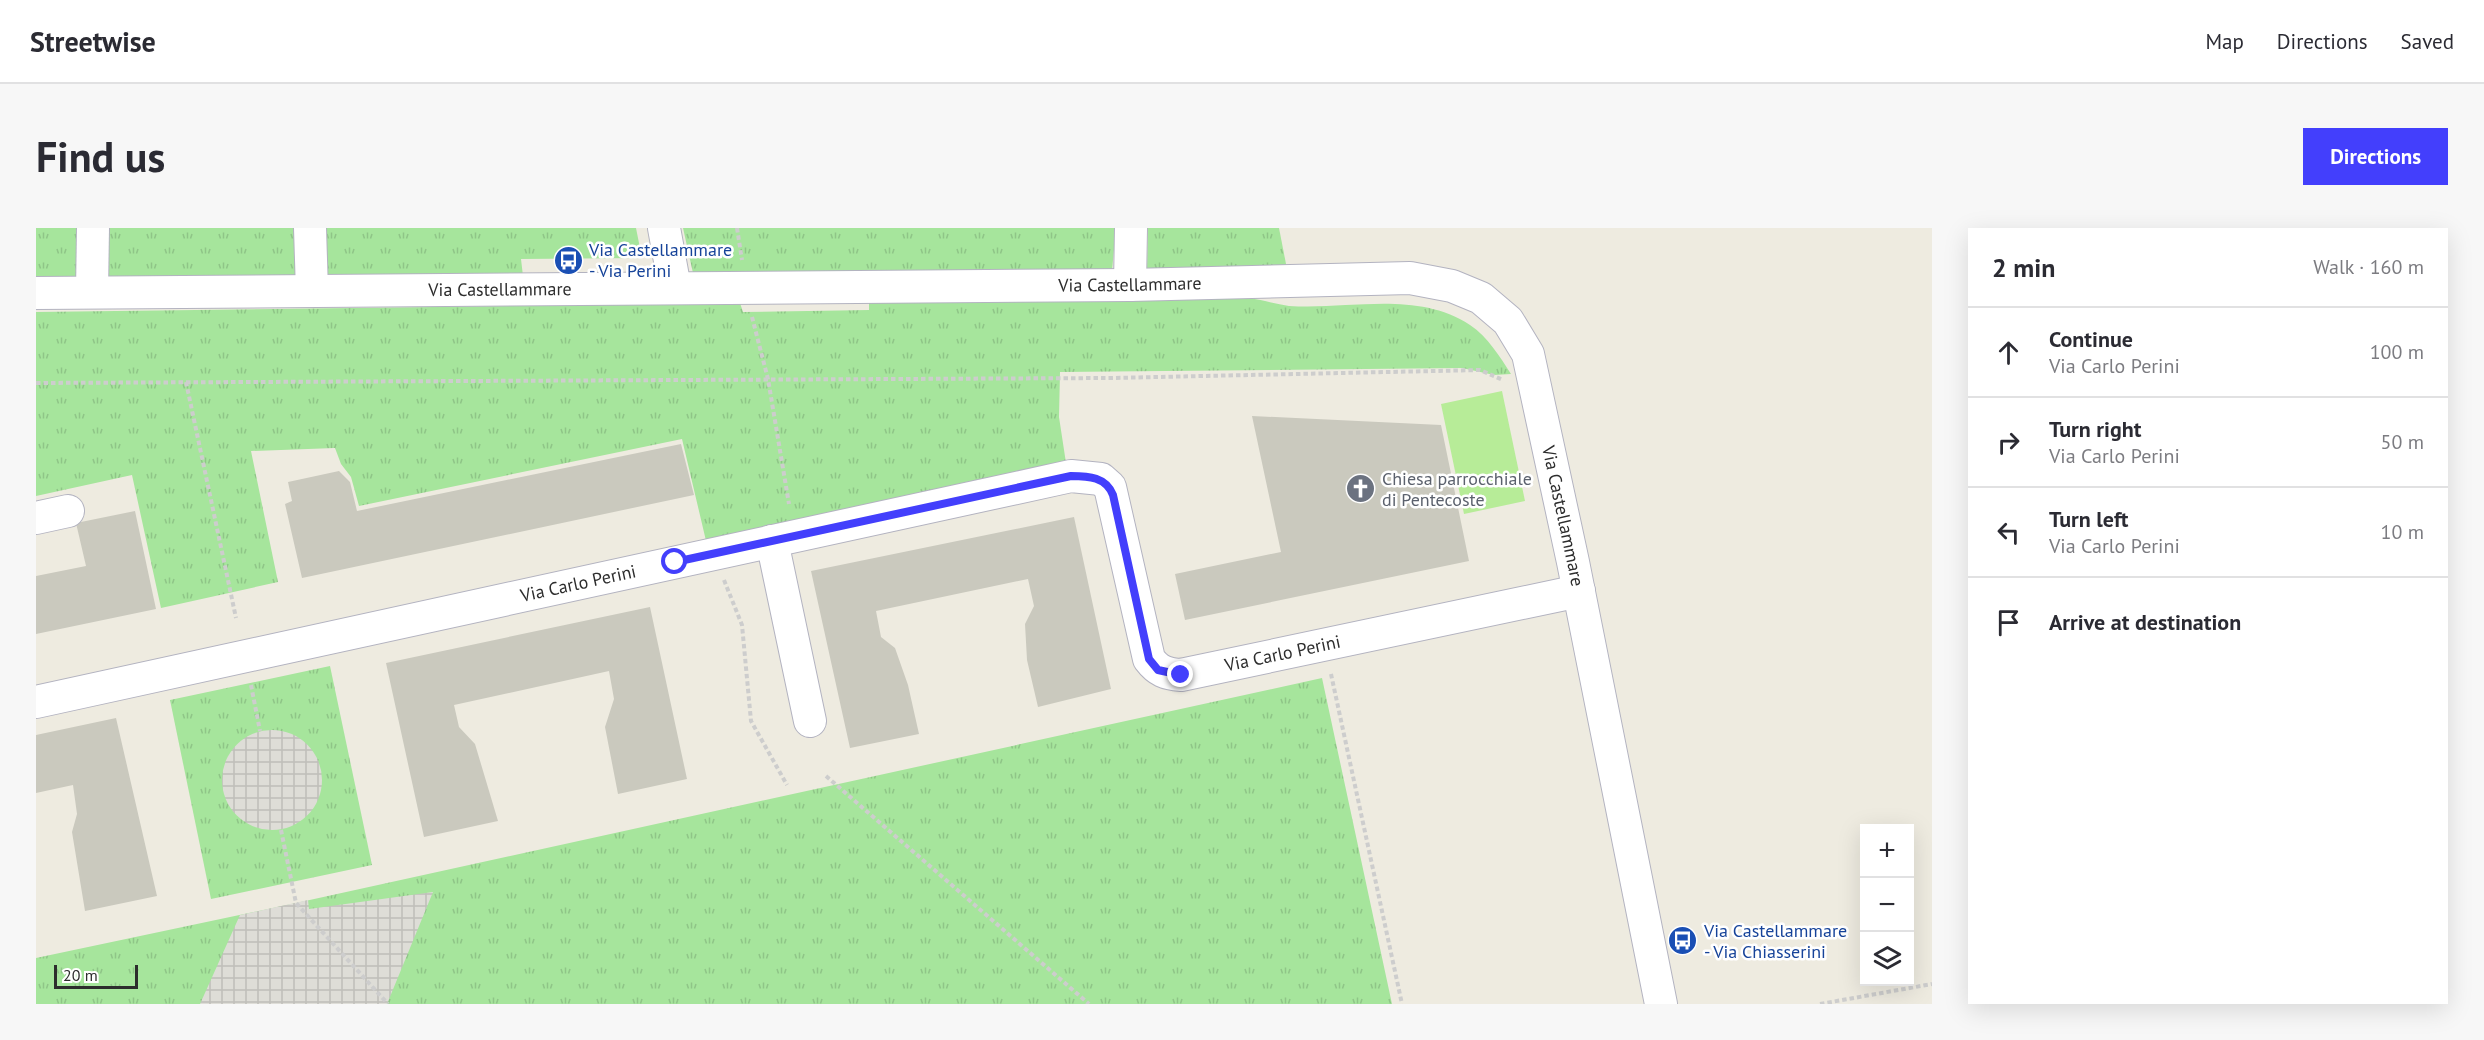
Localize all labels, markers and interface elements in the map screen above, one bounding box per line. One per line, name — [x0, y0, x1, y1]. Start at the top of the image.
text: Streetwise — [30, 23, 156, 60]
text: Map — [2205, 28, 2244, 55]
text: Directions — [2277, 28, 2368, 55]
text: Saved — [2401, 28, 2454, 55]
button: Directions — [2303, 128, 2448, 185]
text: Find us — [36, 129, 165, 184]
place label: Via Castellammare - Via Perini — [588, 238, 732, 282]
bus stop icon: Via Castellammare - Via Perini — [552, 244, 584, 276]
text: 2 min — [1992, 251, 2055, 284]
text: Walk · 160 m — [2313, 254, 2424, 280]
street label: Via Castellammare — [1057, 271, 1202, 297]
street label: Via Castellammare — [427, 277, 572, 301]
text: Continue — [2049, 325, 2133, 353]
icon: ahead — [1992, 336, 2025, 369]
text: 100 m — [2370, 339, 2424, 365]
text: Via Carlo Perini — [2049, 353, 2180, 379]
text: Turn right — [2049, 415, 2141, 443]
icon: right — [1992, 426, 2025, 459]
text: 50 m — [2381, 429, 2424, 455]
street label: Via Castellammare — [1537, 442, 1590, 588]
text: Via Carlo Perini — [2049, 443, 2180, 469]
place label: Chiesa parrocchiale di Pentecoste — [1382, 467, 1532, 511]
church icon: Chiesa parrocchiale di Pentecoste — [1345, 473, 1377, 505]
text: Turn left — [2049, 505, 2129, 533]
icon: left — [1992, 516, 2025, 549]
text: 10 m — [2381, 519, 2424, 545]
text: Via Carlo Perini — [2049, 533, 2180, 559]
route start — [661, 548, 687, 574]
street label: Via Carlo Perini — [517, 559, 638, 607]
icon: arrive — [1992, 606, 2025, 639]
text: Arrive at destination — [2049, 608, 2241, 636]
street label: Via Carlo Perini — [1221, 630, 1342, 677]
route end — [1167, 661, 1193, 687]
map controls — [1860, 824, 1914, 986]
button: + — [1860, 824, 1914, 878]
button: − — [1860, 878, 1914, 932]
place label: Via Castellammare - Via Chiasserini — [1703, 919, 1847, 963]
bus stop icon: Via Castellammare - Via Chiasserini — [1667, 925, 1699, 957]
button: layers — [1860, 932, 1914, 986]
scale bar — [54, 962, 138, 990]
text: 20 m — [63, 965, 98, 985]

